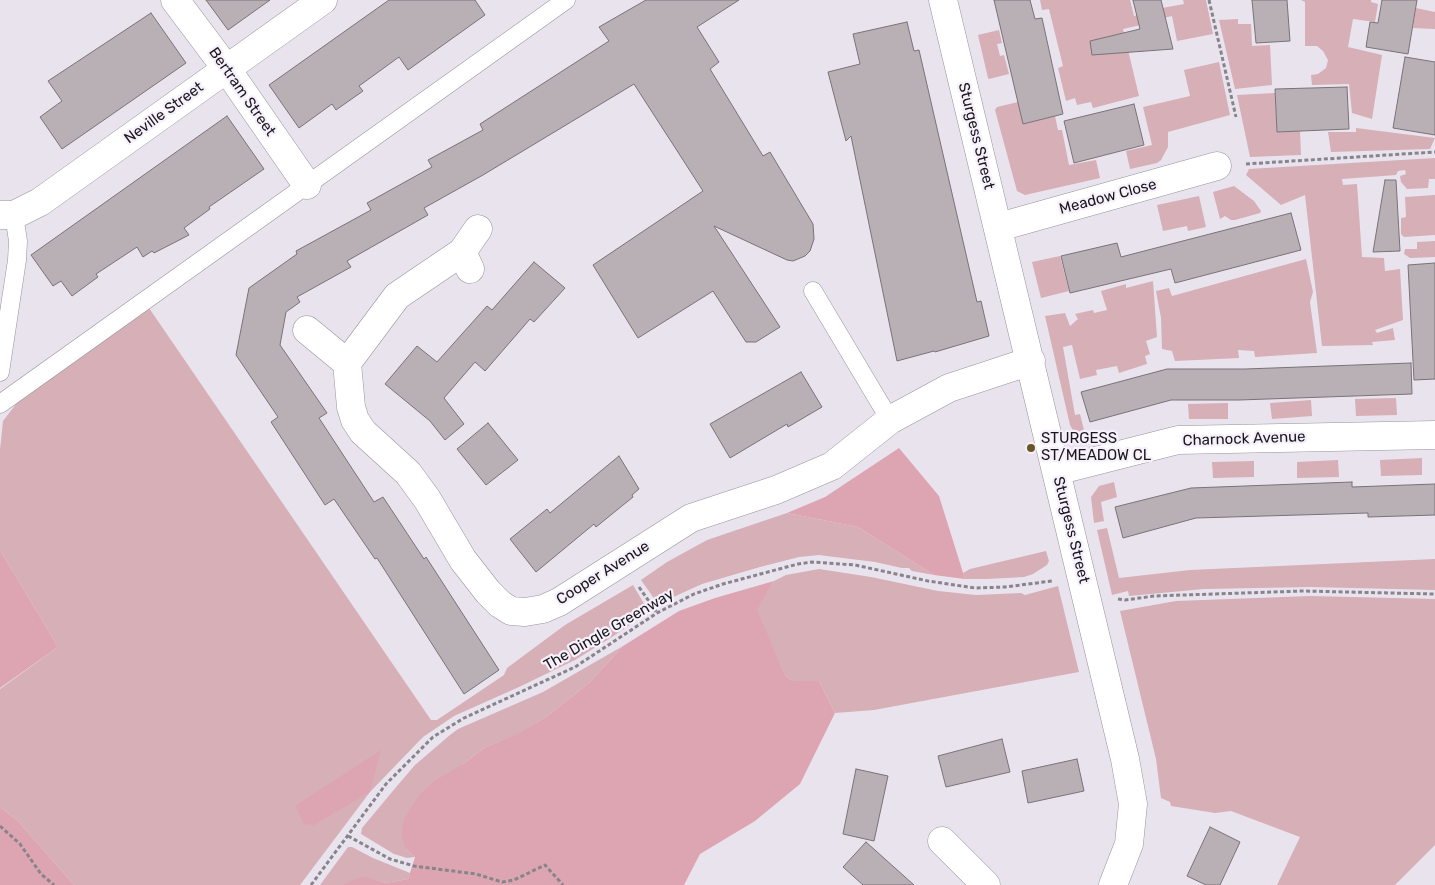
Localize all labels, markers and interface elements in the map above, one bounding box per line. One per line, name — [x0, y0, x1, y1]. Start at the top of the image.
street label: Bertram Street — [205, 44, 279, 140]
street label: Neville Street — [121, 78, 207, 148]
street label: Sturgess Street — [954, 81, 998, 191]
street label: Meadow Close — [1057, 175, 1159, 219]
street label: Charnock Avenue — [1182, 428, 1306, 450]
place label: STURGESS ST/MEADOW CL — [1041, 430, 1151, 465]
marker: STURGESS ST/MEADOW CL — [1025, 442, 1037, 454]
street label: Sturgess Street — [1049, 475, 1093, 585]
street label: Cooper Avenue — [553, 537, 653, 609]
street label: The Dingle Greenway — [541, 585, 677, 675]

